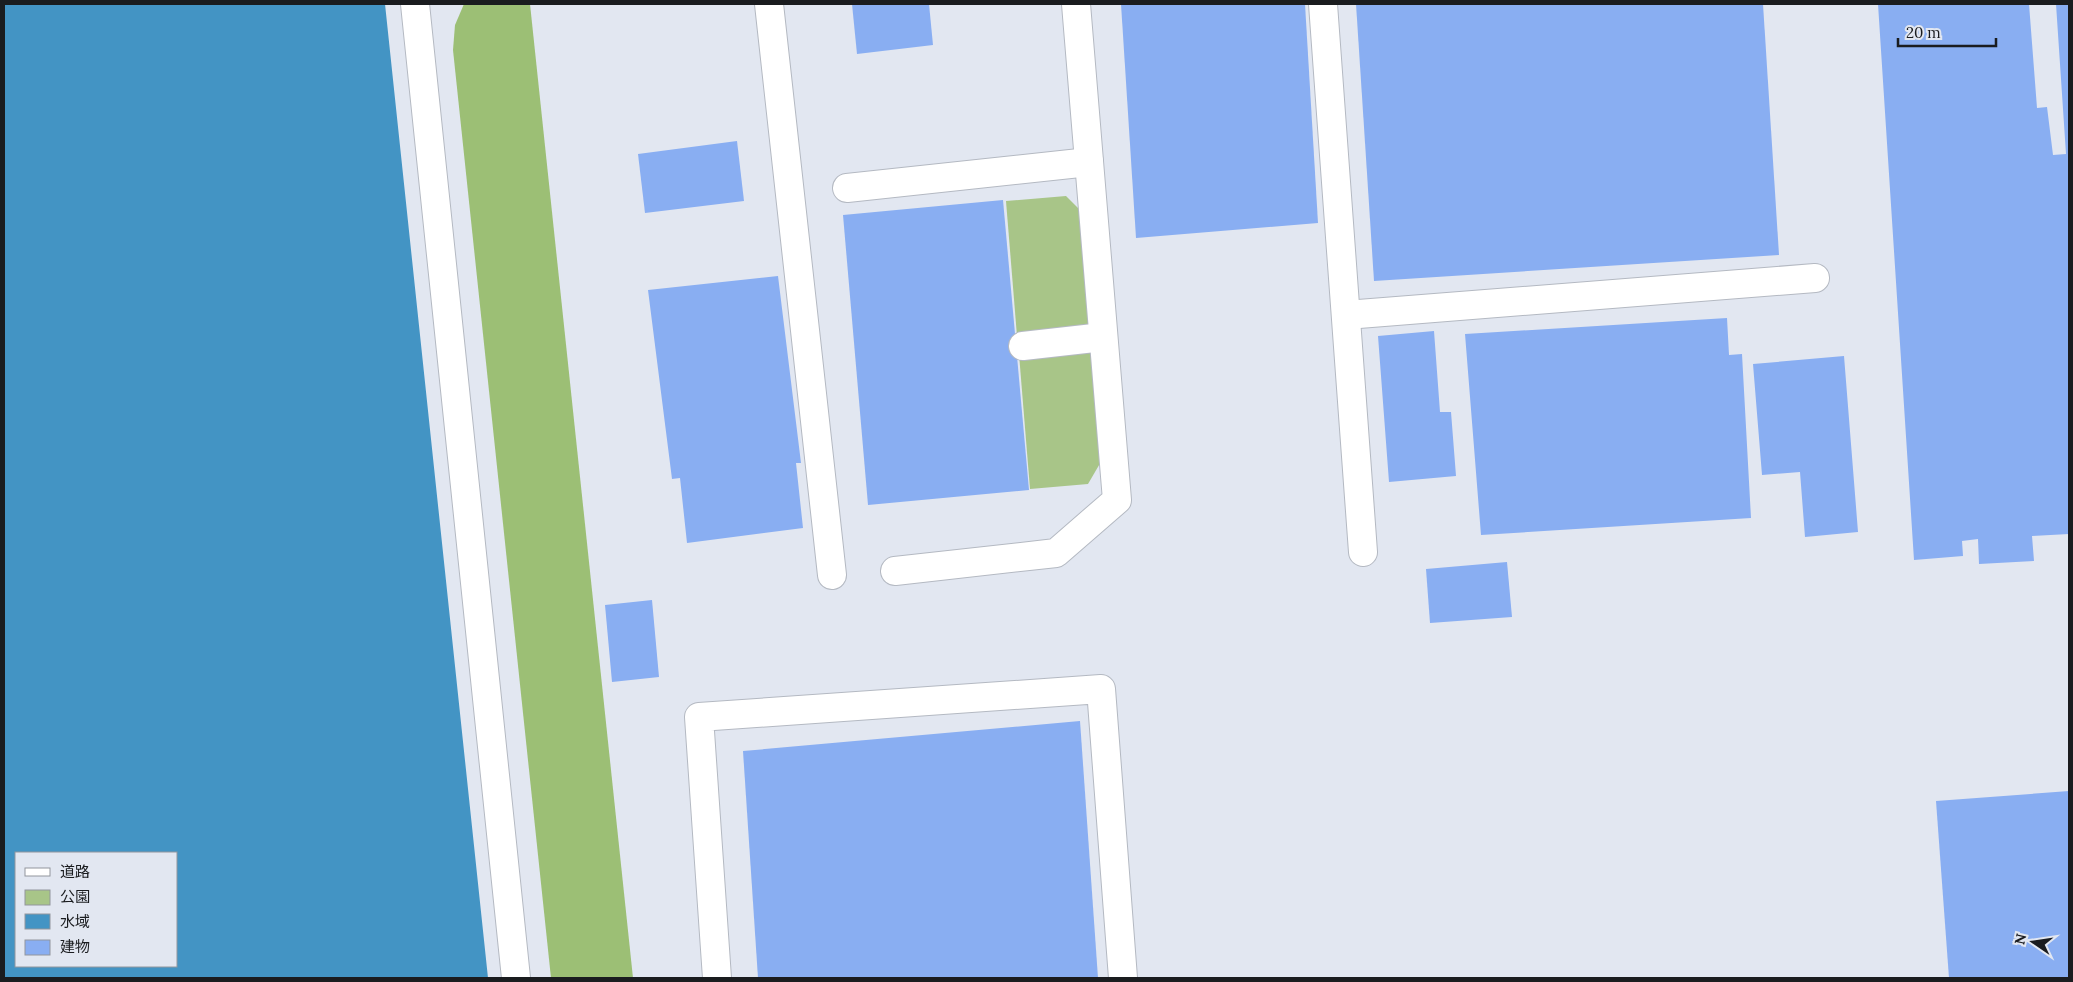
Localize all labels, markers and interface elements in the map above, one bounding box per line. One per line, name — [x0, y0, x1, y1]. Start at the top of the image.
scale bar — [1898, 15, 1996, 47]
text: 20 m — [1906, 23, 1941, 42]
legend — [15, 852, 178, 967]
text: 道路 — [60, 862, 90, 881]
text: 公園 — [60, 887, 90, 906]
text: 水域 — [60, 912, 90, 931]
north arrow — [2008, 917, 2058, 967]
text: N — [2010, 932, 2030, 946]
text: 建物 — [60, 937, 90, 956]

